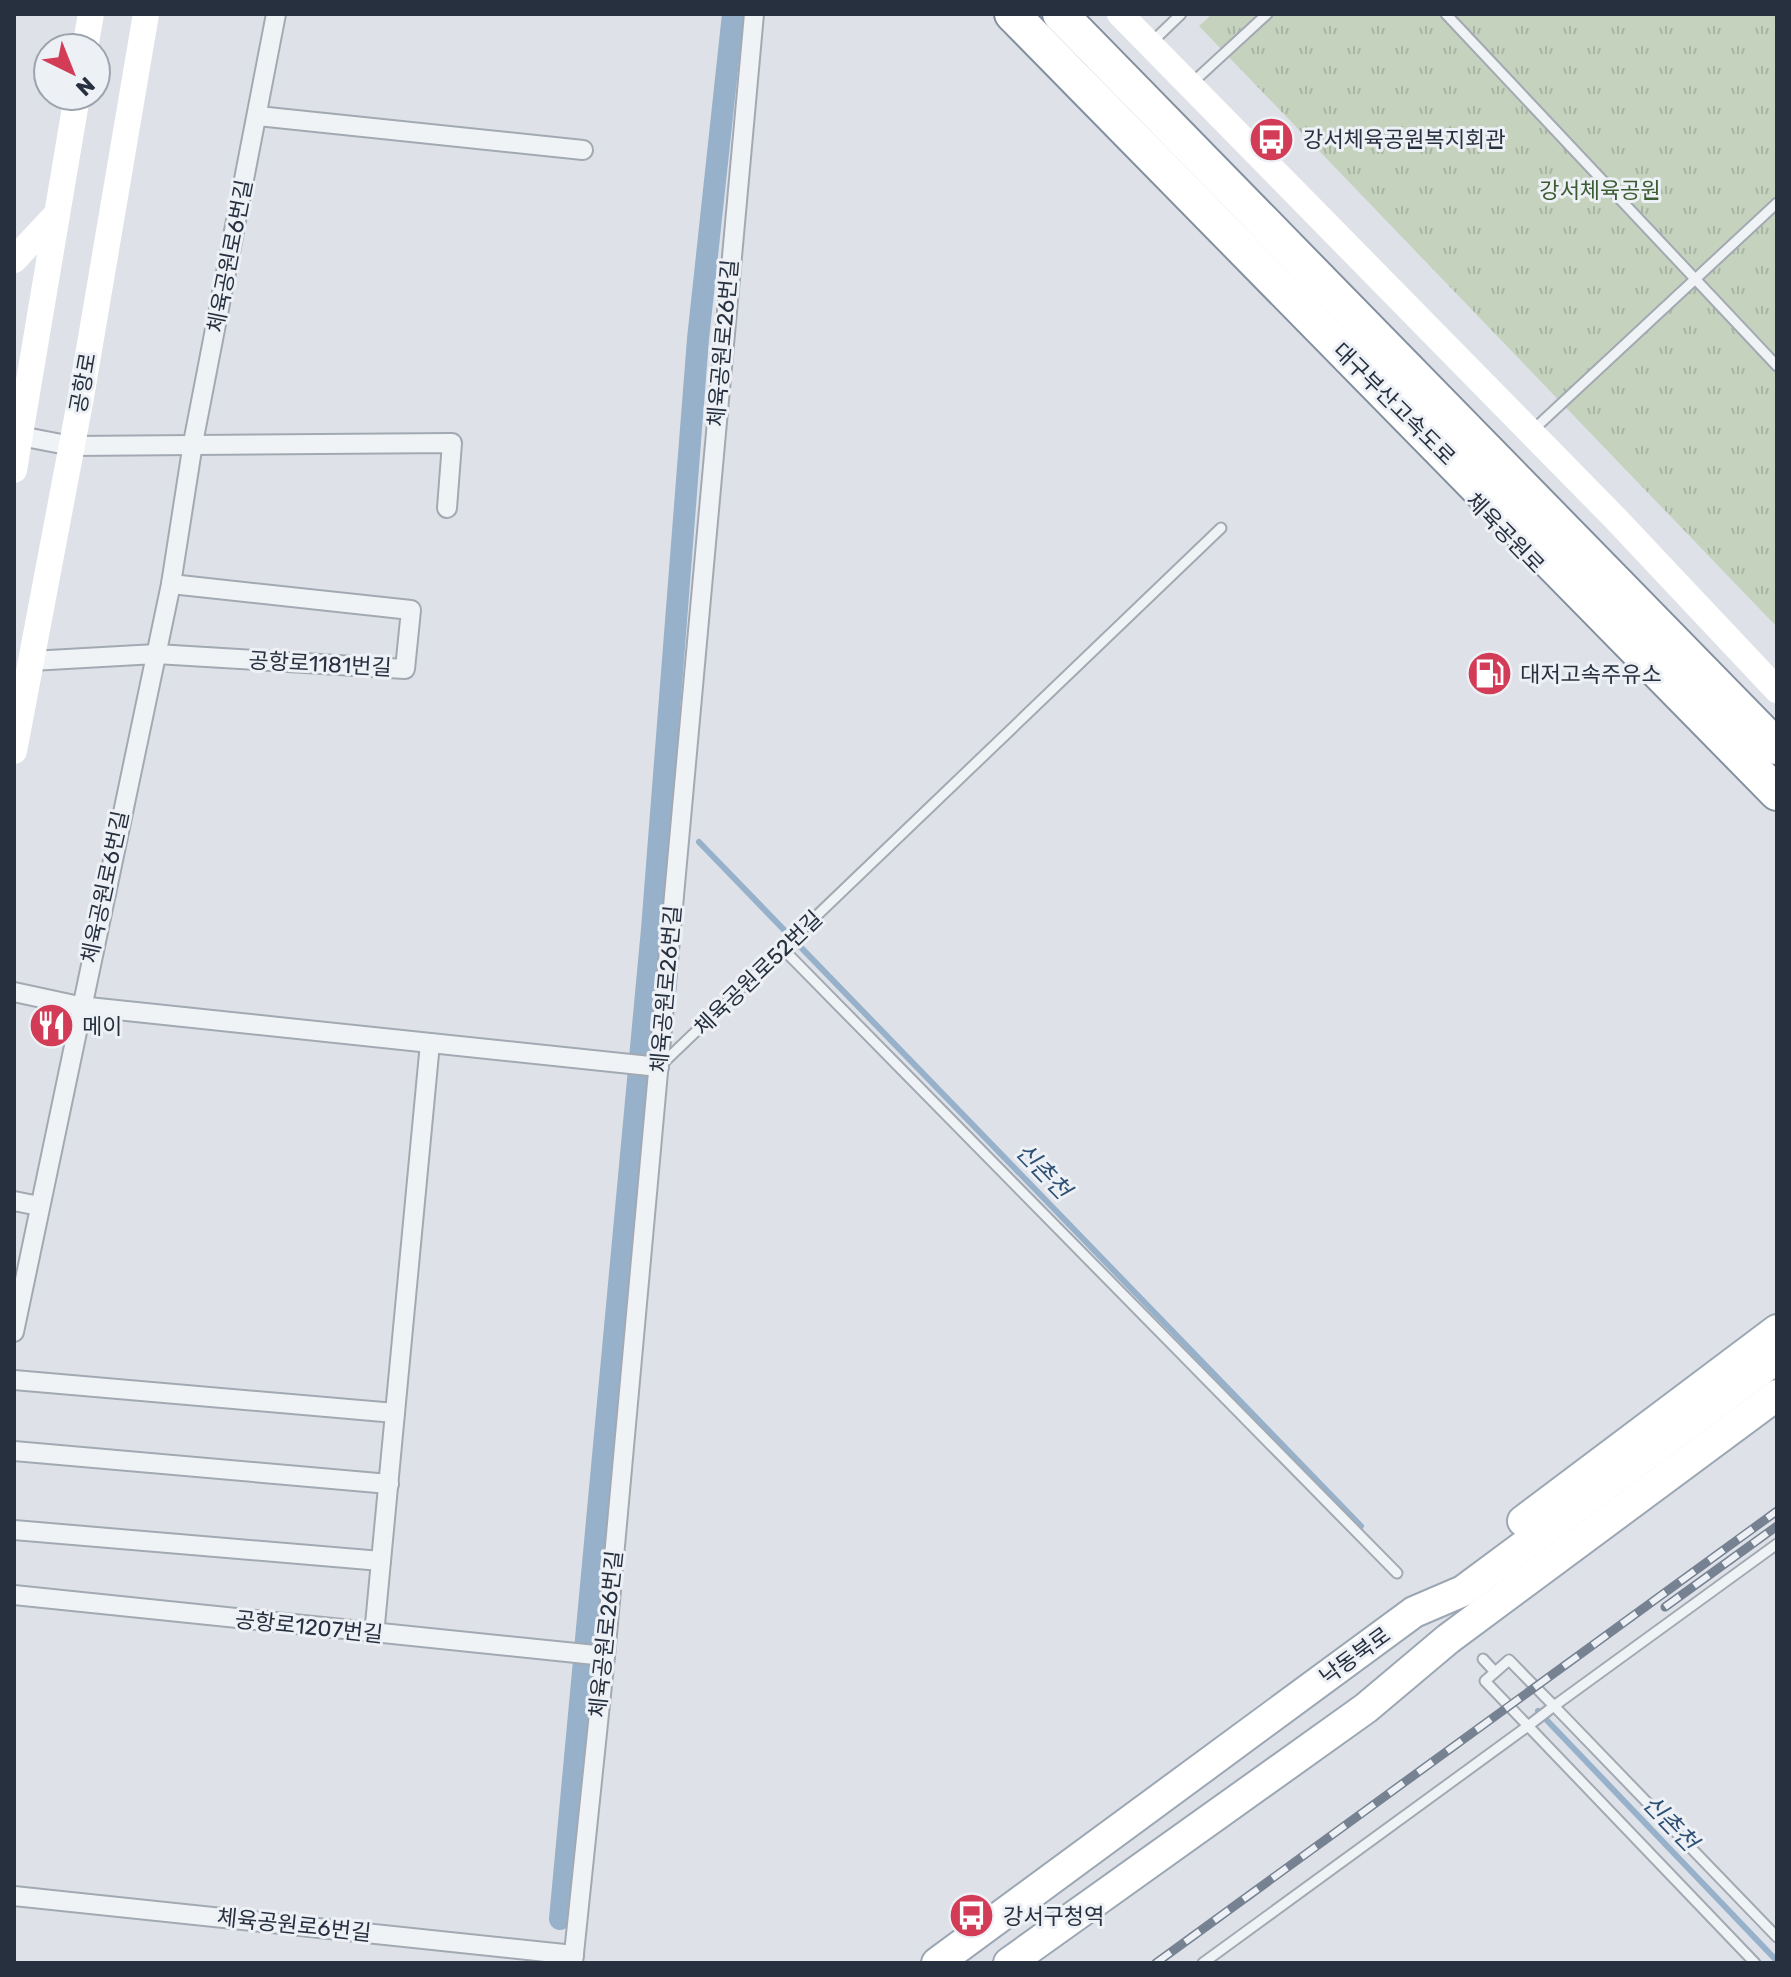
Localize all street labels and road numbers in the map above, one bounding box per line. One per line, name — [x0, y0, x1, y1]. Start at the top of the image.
street label: 체육공원로6번길 — [202, 177, 258, 335]
street label: 체육공원로26번길 — [702, 258, 744, 428]
street label: 대구부산고속도로 — [1327, 337, 1461, 471]
street label: 공항로 — [64, 351, 102, 415]
street label: 체육공원로 — [1460, 487, 1550, 579]
street label: 공항로1181번길 — [248, 647, 392, 681]
street label: 체육공원로6번길 — [76, 808, 134, 966]
street label: 체육공원로26번길 — [645, 904, 687, 1074]
street label: 체육공원로52번길 — [688, 905, 828, 1041]
street label: 체육공원로26번길 — [584, 1549, 628, 1719]
street label: 공항로1207번길 — [234, 1606, 384, 1648]
street label: 낙동북로 — [1314, 1621, 1396, 1691]
street label: 체육공원로6번길 — [216, 1903, 372, 1947]

